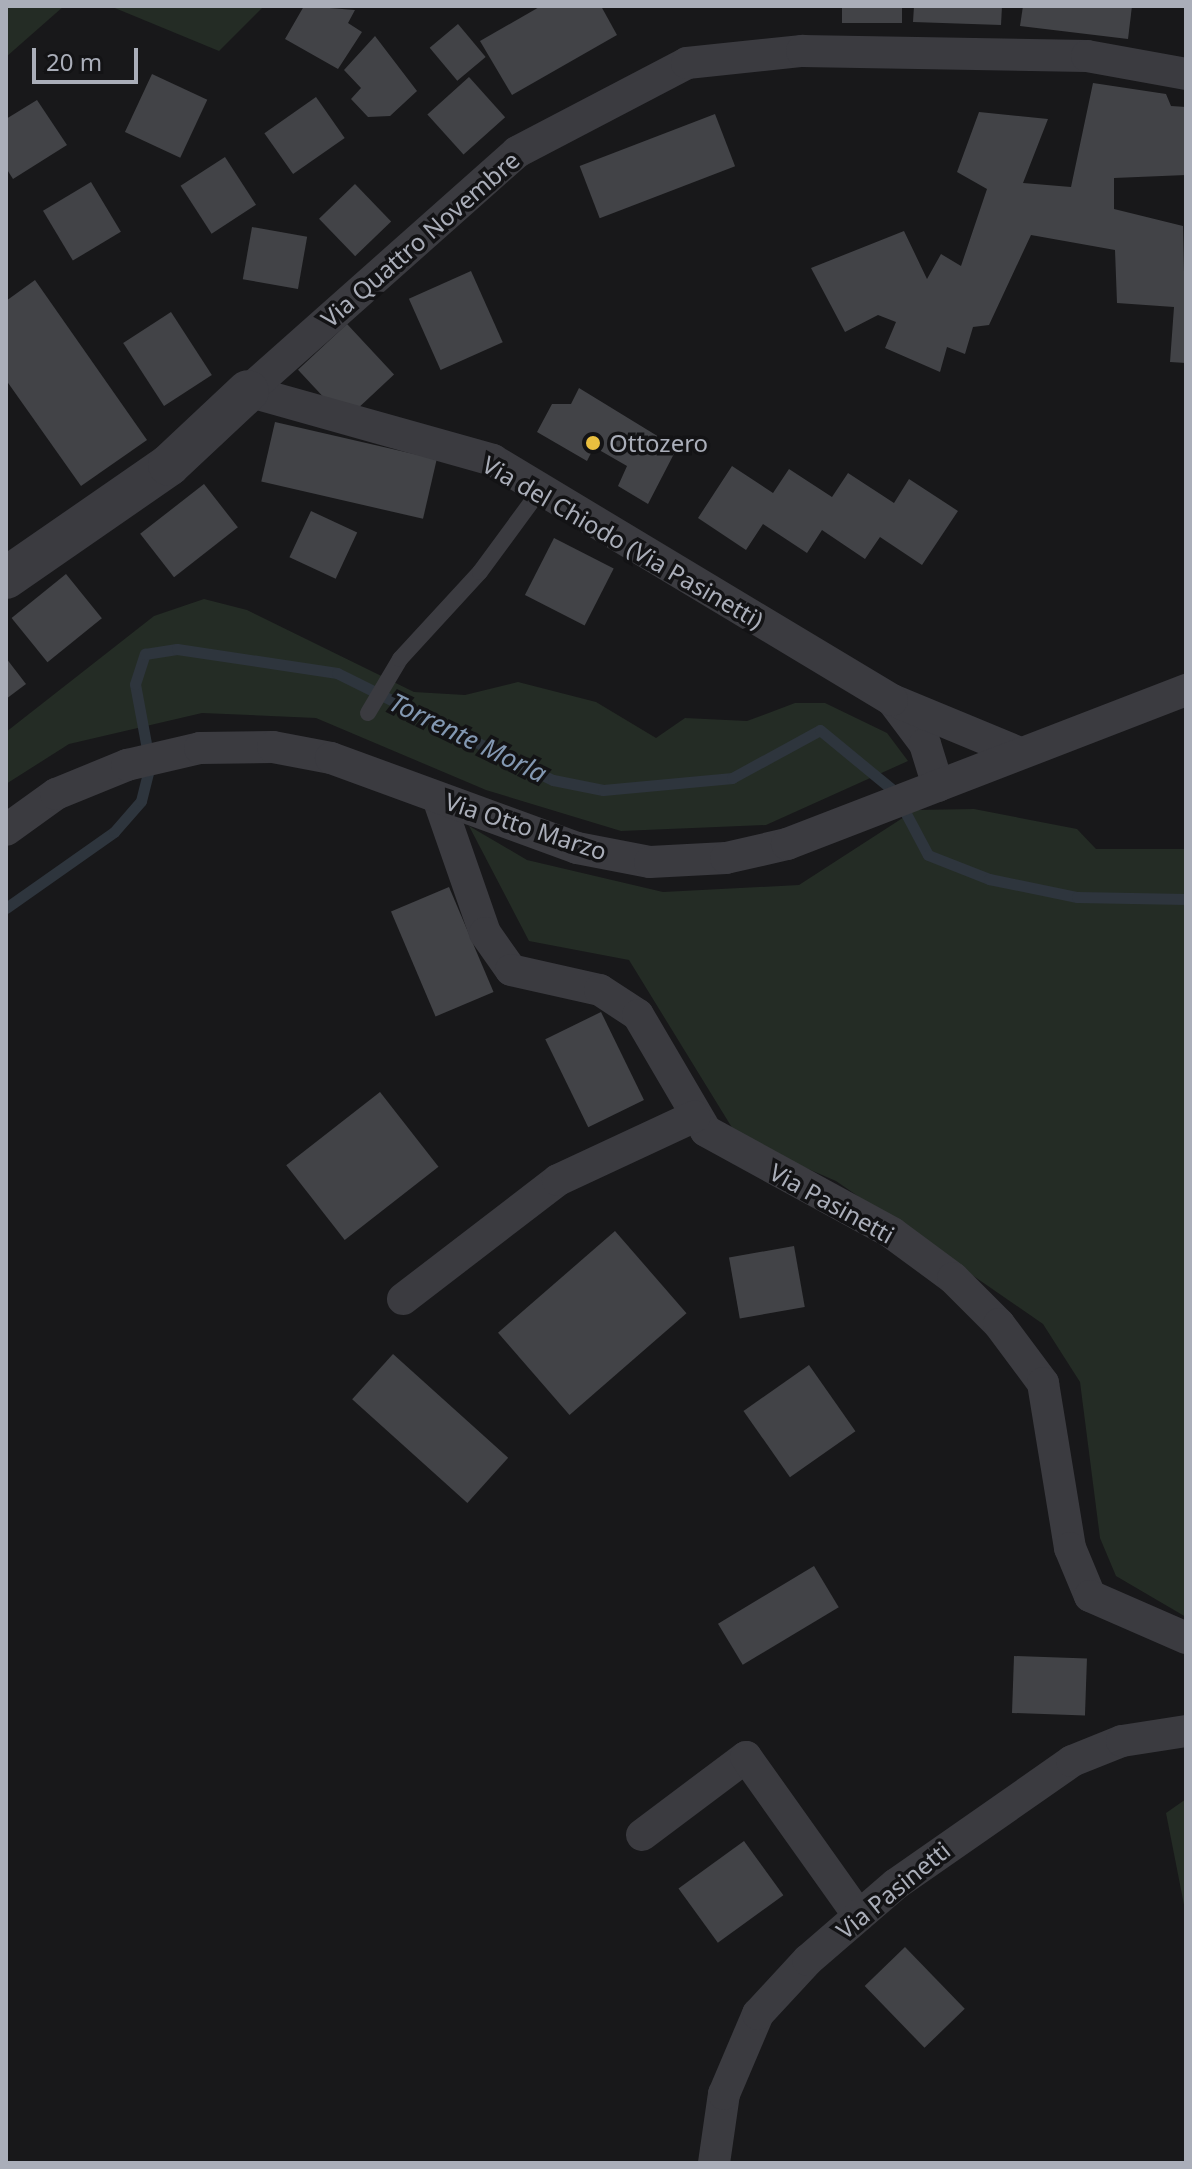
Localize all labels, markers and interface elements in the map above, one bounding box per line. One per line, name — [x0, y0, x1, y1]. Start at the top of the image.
scale bar — [36, 32, 142, 82]
text: 20 m — [46, 45, 102, 78]
street label: Via Quattro Novembre — [315, 145, 525, 333]
place label: Ottozero — [609, 429, 708, 457]
marker: Ottozero — [584, 434, 602, 452]
street label: Via del Chiodo (Via Pasinetti) — [477, 450, 769, 634]
water label: Torrente Morla — [384, 687, 552, 789]
street label: Via Otto Marzo — [442, 786, 610, 866]
street label: Via Pasinetti — [765, 1157, 899, 1249]
street label: Via Pasinetti — [830, 1835, 956, 1945]

